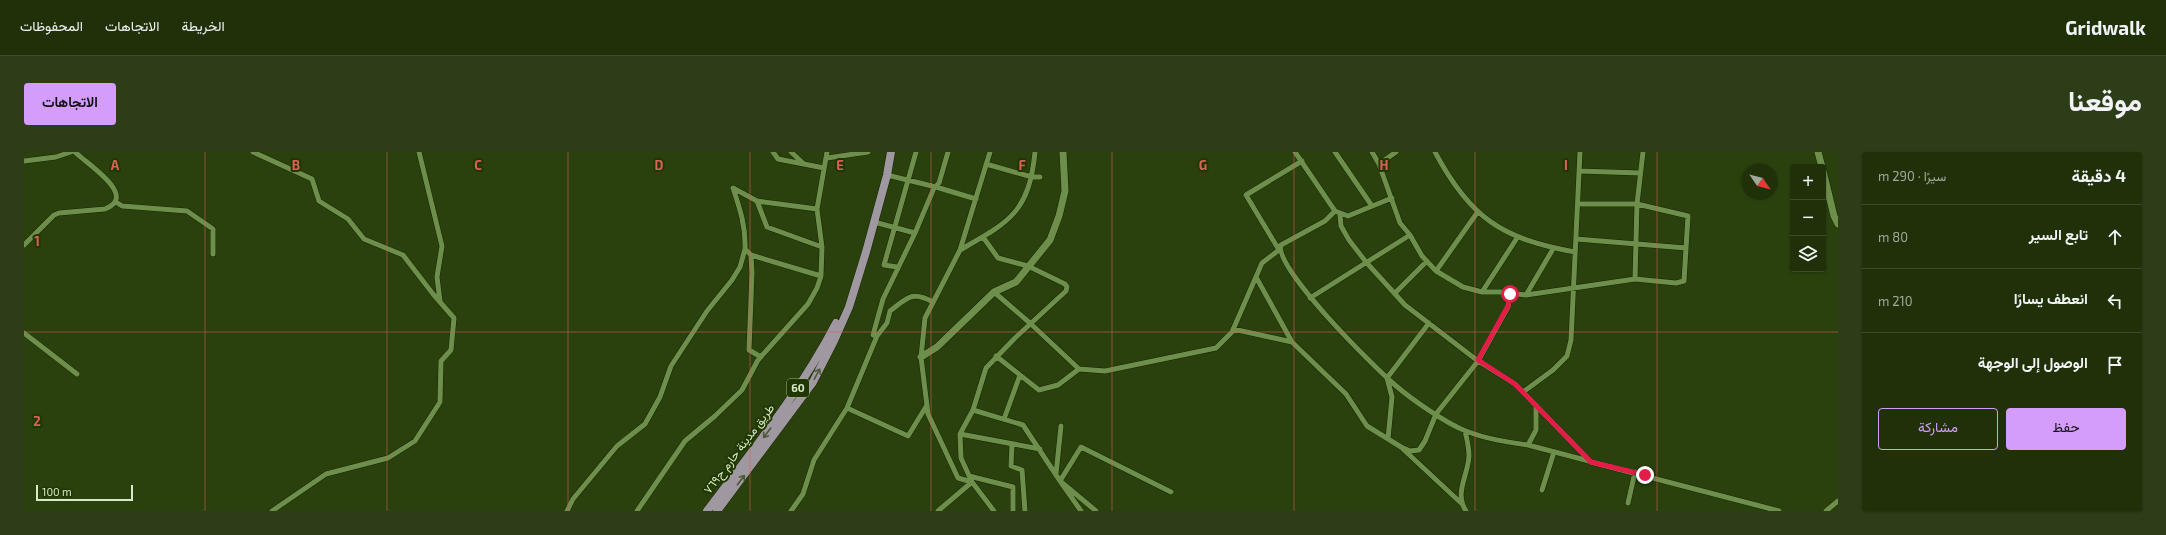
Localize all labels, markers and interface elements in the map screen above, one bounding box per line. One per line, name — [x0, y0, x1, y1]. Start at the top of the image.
text: Gridwalk — [2065, 16, 2146, 39]
text: المحفوظات — [20, 17, 83, 34]
text: الاتجاهات — [105, 17, 159, 34]
text: الخريطة — [181, 17, 225, 34]
button: الاتجاهات — [24, 83, 116, 125]
text: موقعنا — [2068, 83, 2142, 117]
text: A — [111, 157, 120, 173]
text: B — [292, 157, 300, 173]
text: C — [474, 157, 482, 173]
text: D — [655, 157, 664, 173]
text: E — [836, 157, 844, 173]
text: F — [1018, 157, 1026, 173]
text: G — [1199, 157, 1207, 173]
text: H — [1380, 157, 1389, 173]
text: I — [1564, 157, 1568, 173]
north arrow — [1742, 164, 1778, 200]
map controls — [1790, 164, 1826, 272]
button: + — [1790, 164, 1826, 200]
text: 4 دقيقة — [2071, 165, 2126, 185]
text: سيرًا · 290 m — [1878, 168, 1946, 184]
button: − — [1790, 200, 1826, 236]
text: تابع السير — [2029, 225, 2088, 243]
icon: ahead — [2104, 226, 2126, 248]
text: 80 m — [1878, 229, 1908, 245]
text: 1 — [34, 233, 40, 249]
button: layers — [1790, 236, 1826, 272]
route start — [1501, 285, 1519, 303]
text: انعطف يسارًا — [2014, 289, 2088, 307]
icon: left — [2104, 290, 2126, 312]
text: 210 m — [1878, 293, 1913, 309]
text: الوصول إلى الوجهة — [1978, 353, 2088, 371]
icon: arrive — [2104, 354, 2126, 376]
one-way arrow — [813, 369, 821, 381]
road number: 60 — [787, 379, 809, 397]
street label: طريق مدينة حارم ح٧٦٩ — [700, 401, 779, 498]
button: مشاركة — [1878, 408, 1998, 450]
button: حفظ — [2006, 408, 2126, 450]
text: 2 — [33, 413, 41, 429]
one-way arrow — [763, 427, 771, 438]
route end — [1636, 466, 1654, 484]
one-way arrow — [737, 475, 745, 486]
scale bar — [36, 483, 133, 502]
text: 100 m — [42, 485, 72, 498]

